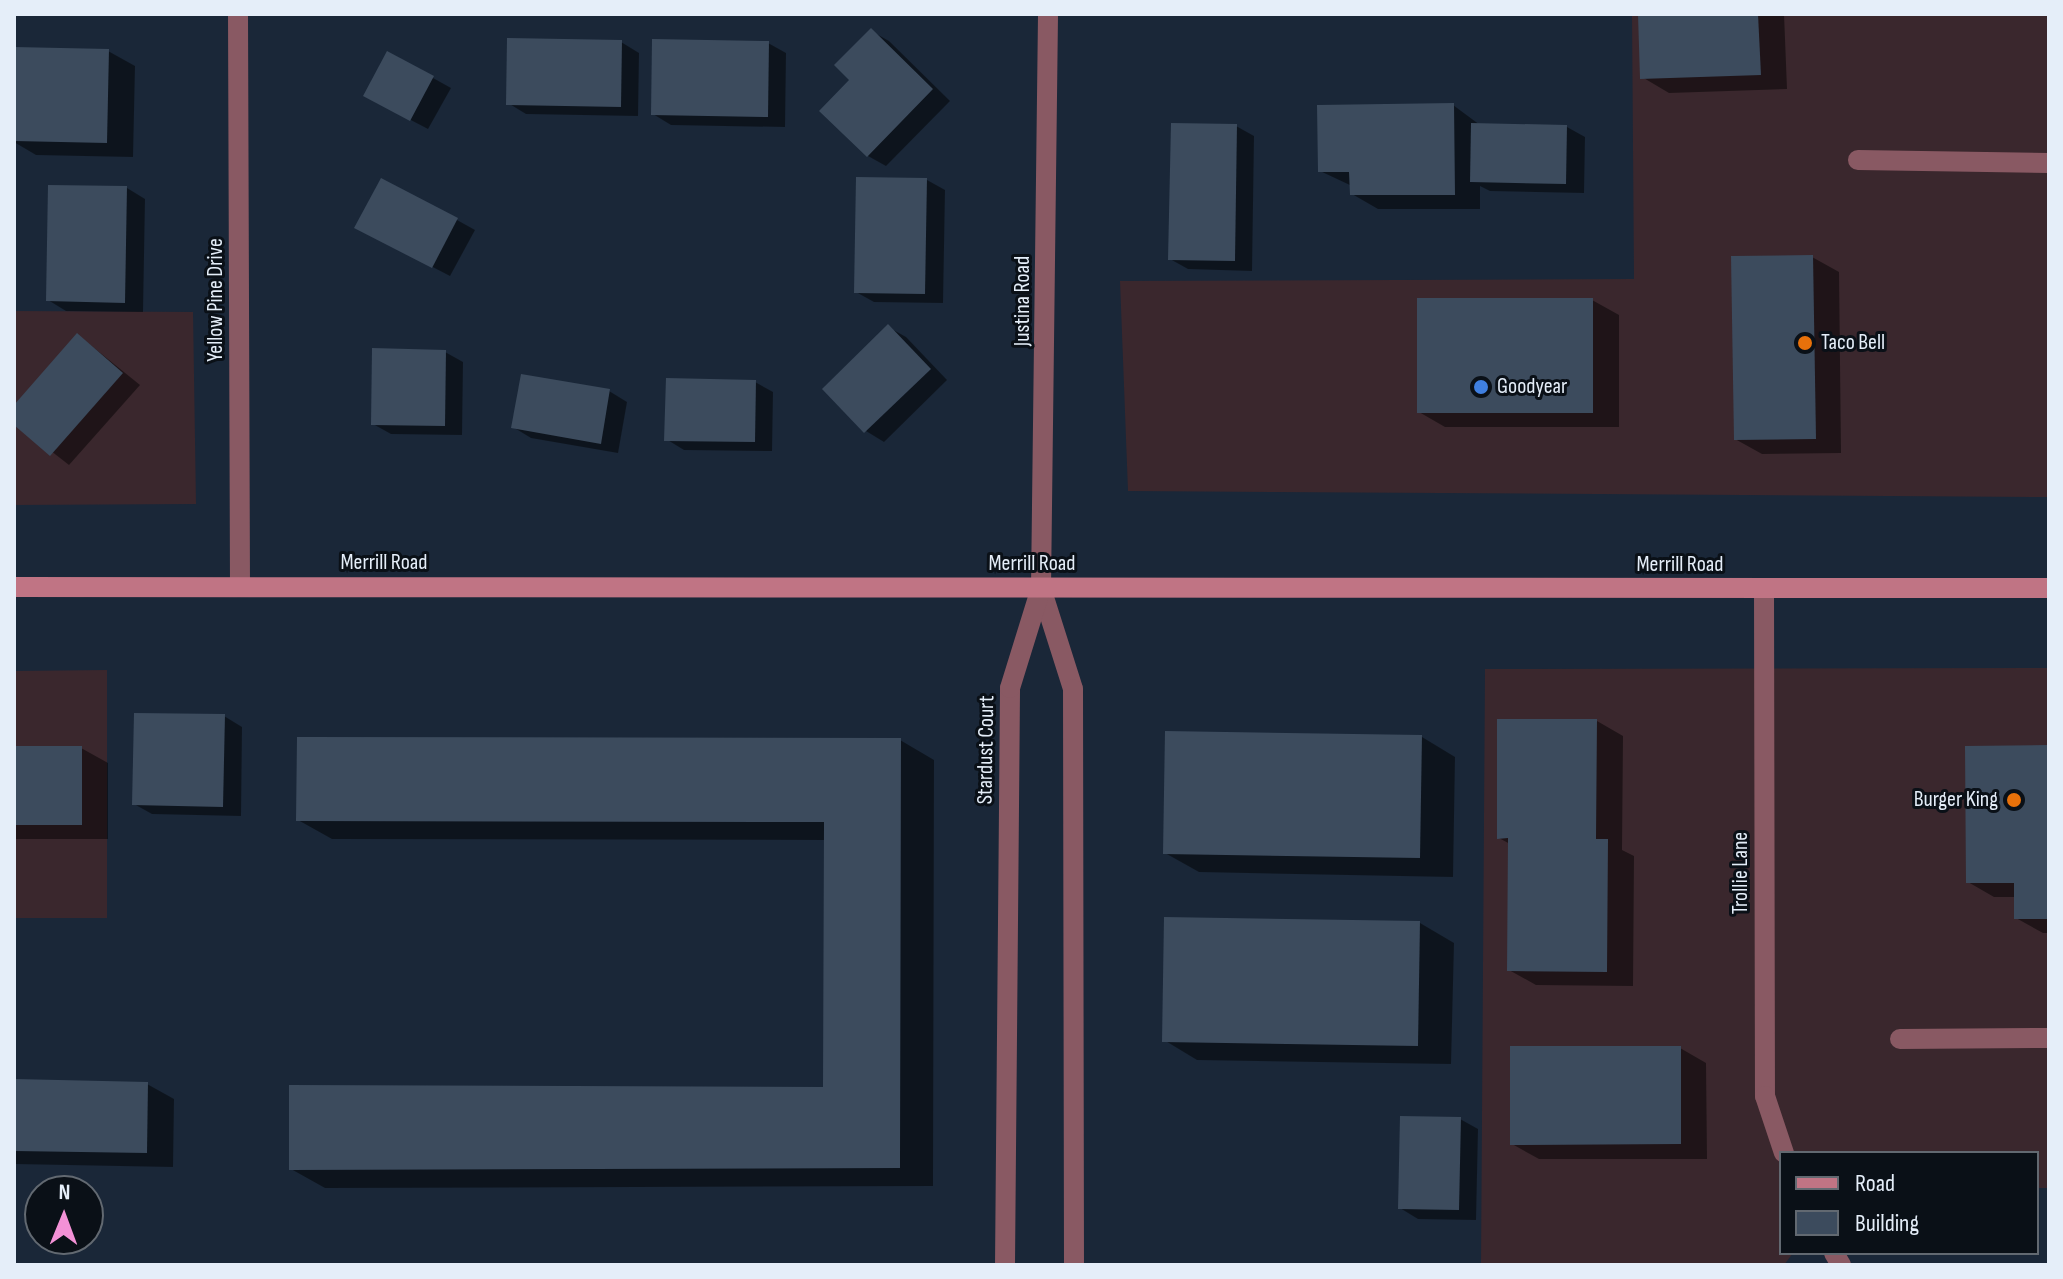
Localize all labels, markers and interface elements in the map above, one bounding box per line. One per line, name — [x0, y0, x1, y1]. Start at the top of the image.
street label: Yellow Pine Drive — [203, 238, 229, 362]
street label: Justina Road — [1010, 256, 1036, 346]
place label: Taco Bell — [1821, 330, 1885, 356]
marker: Taco Bell — [1796, 334, 1814, 352]
place label: Goodyear — [1497, 374, 1567, 400]
marker: Goodyear — [1472, 378, 1490, 396]
street label: Merrill Road — [341, 550, 427, 576]
street label: Merrill Road — [989, 551, 1075, 577]
street label: Merrill Road — [1637, 552, 1723, 578]
street label: Stardust Court — [972, 695, 1000, 805]
place label: Burger King — [1914, 787, 1998, 813]
marker: Burger King — [2005, 791, 2023, 809]
street label: Trollie Lane — [1728, 832, 1754, 914]
legend — [1779, 1151, 2039, 1255]
text: Road — [1855, 1169, 1895, 1198]
north arrow — [24, 1175, 104, 1255]
text: N — [58, 1179, 71, 1206]
text: Building — [1855, 1209, 1919, 1238]

